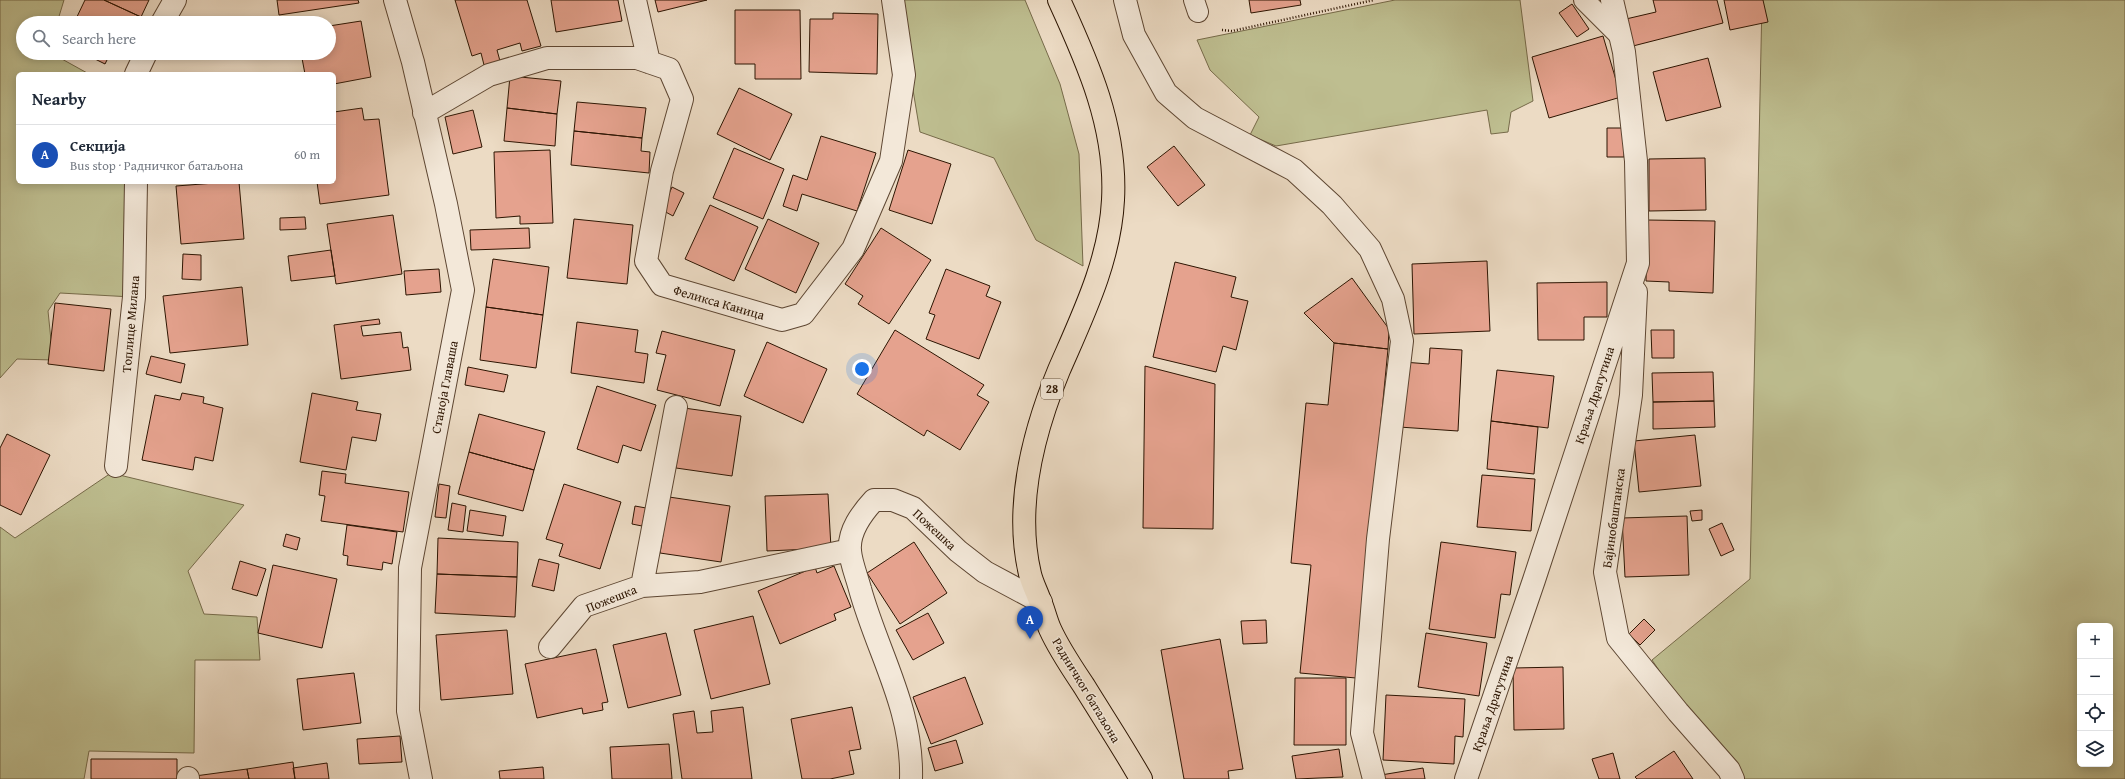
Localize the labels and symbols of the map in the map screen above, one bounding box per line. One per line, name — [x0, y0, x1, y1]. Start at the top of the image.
street label: Топлице Милана — [117, 274, 144, 373]
street label: Феликса Каница — [671, 280, 767, 325]
street label: Станоја Главаша — [426, 338, 463, 435]
street label: Краља Драгутина — [1570, 343, 1619, 446]
your location — [852, 359, 872, 379]
road number: 28 — [1041, 379, 1063, 399]
street label: Бајинобаштанска — [1597, 466, 1630, 569]
street label: Пожешка — [909, 504, 961, 555]
street label: Пожешка — [583, 579, 640, 617]
pin: A — [1017, 606, 1043, 639]
street label: Радничког батаљона — [1048, 634, 1126, 747]
street label: Краља Драгутина — [1467, 651, 1518, 754]

